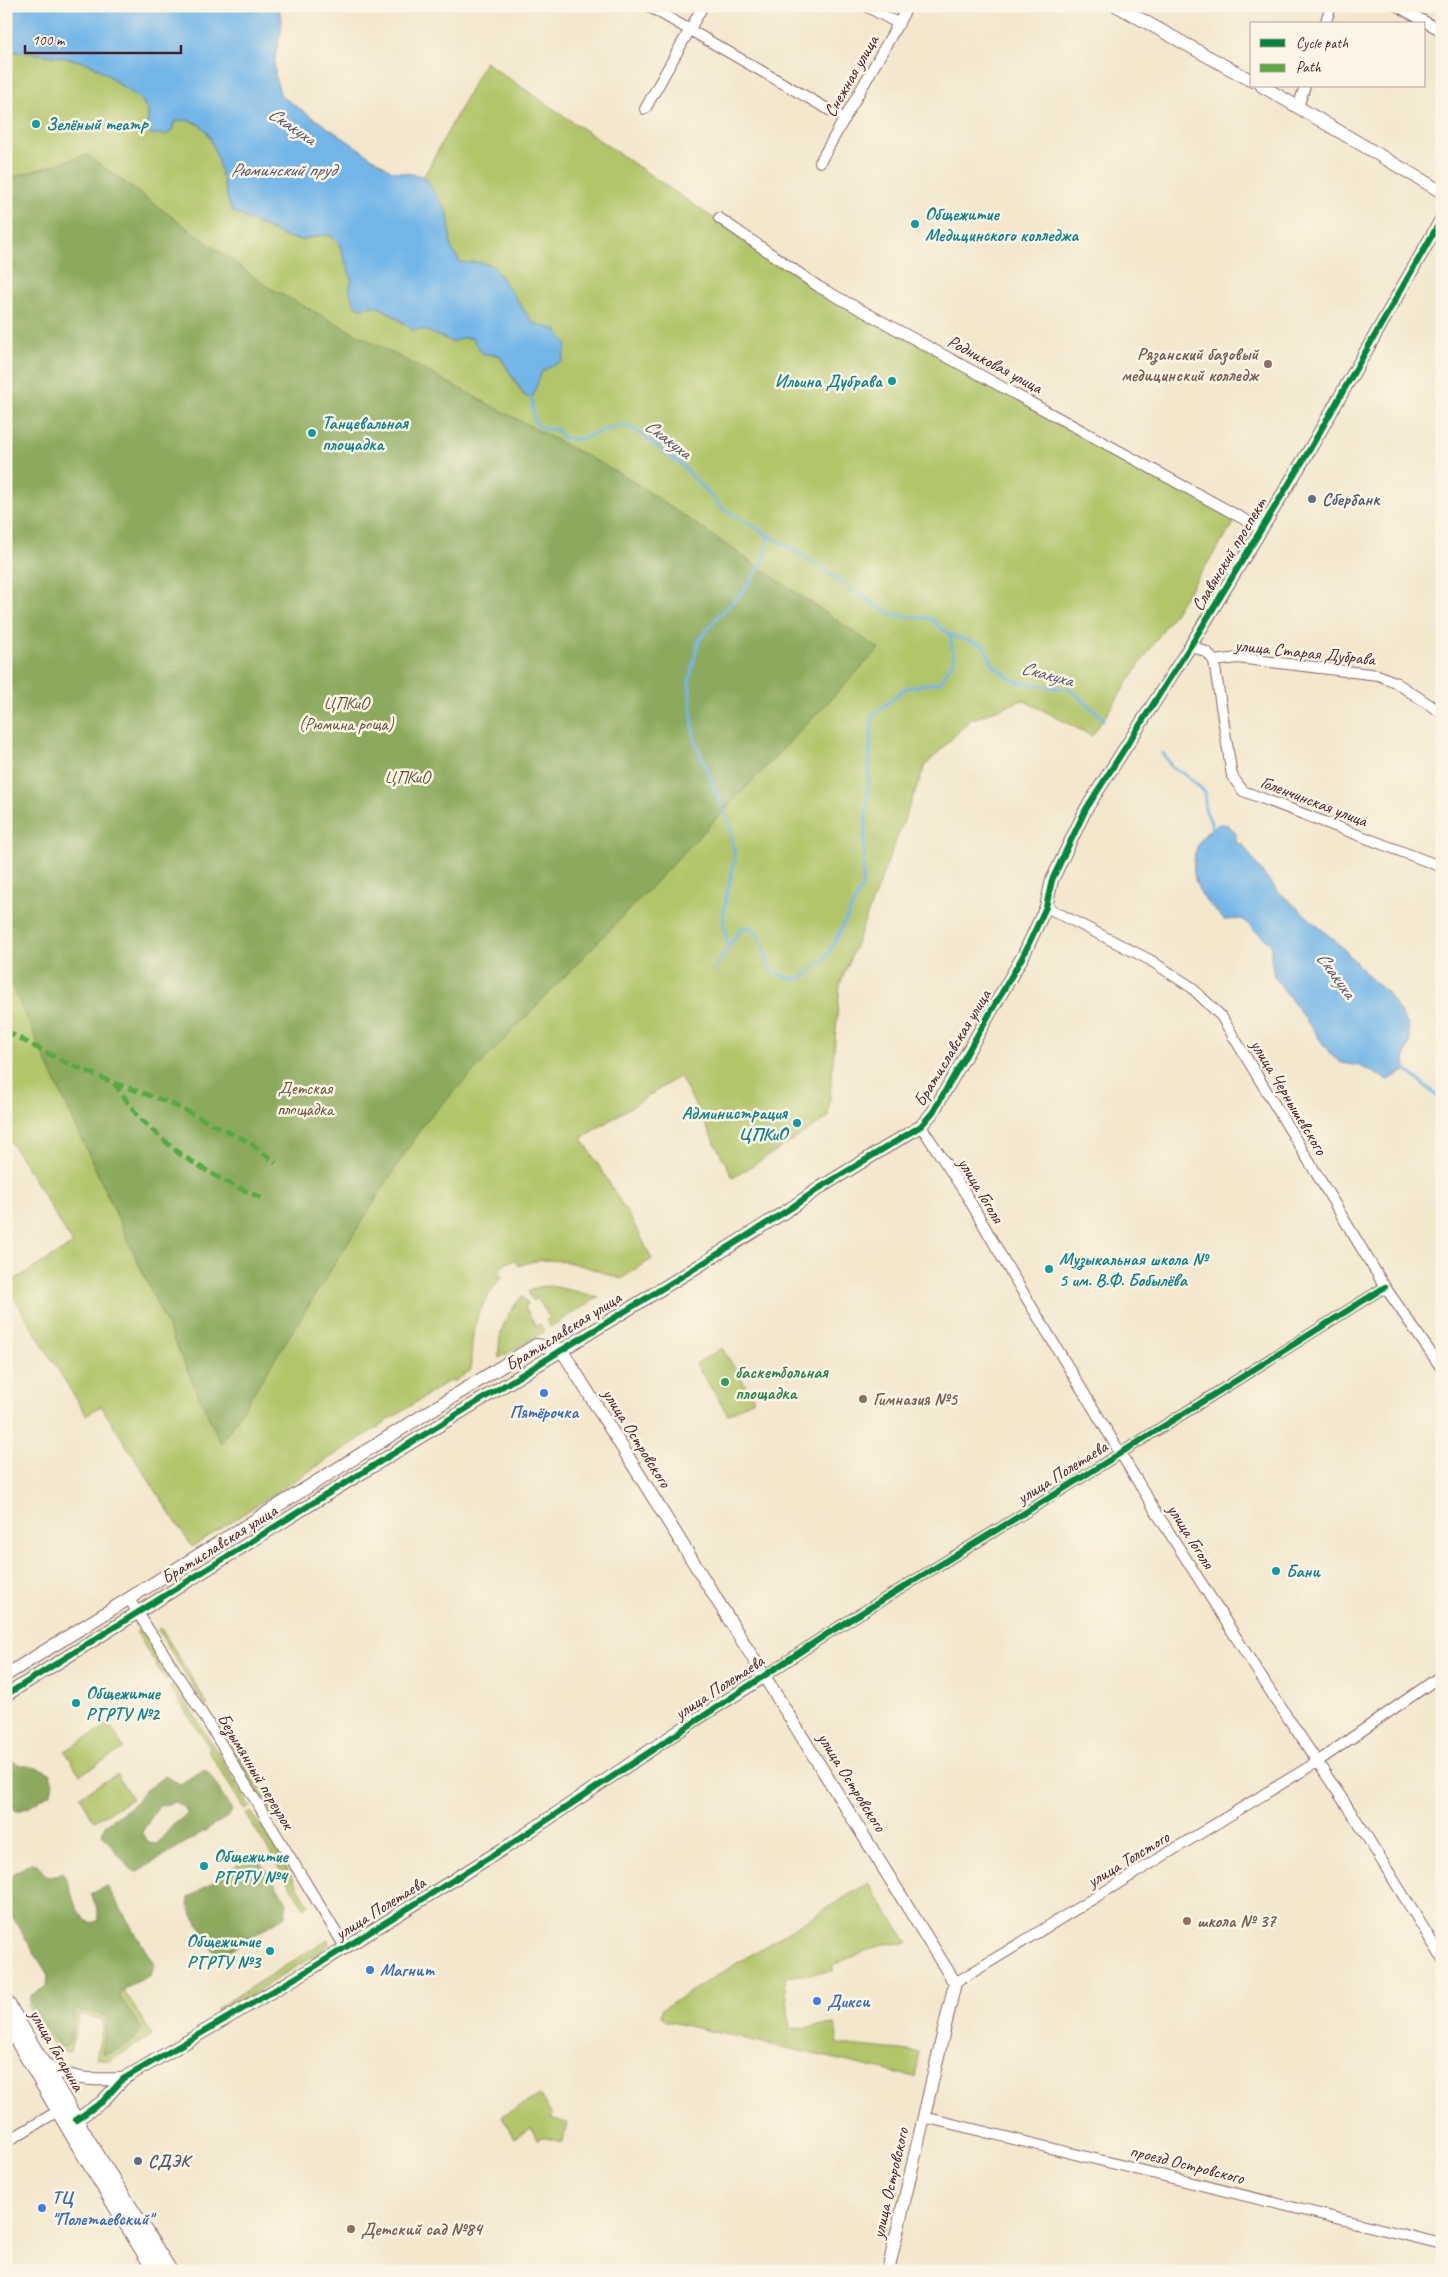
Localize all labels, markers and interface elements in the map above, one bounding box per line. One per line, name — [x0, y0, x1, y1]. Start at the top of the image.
scale bar — [25, 22, 181, 54]
legend — [1250, 22, 1426, 88]
street label: Снежная улица — [819, 30, 884, 121]
text: 100 m — [32, 31, 66, 50]
text: Cycle path — [1296, 34, 1348, 53]
text: Path — [1296, 58, 1322, 77]
water label: Скакуха — [264, 101, 322, 152]
place label: Зелёный театр — [46, 113, 149, 135]
marker: Зелёный театр — [30, 118, 42, 130]
water label: Рюминский пруд — [231, 158, 340, 182]
place label: Общежитие Медицинского колледжа — [925, 203, 1079, 246]
marker: Общежитие Медицинского колледжа — [909, 218, 921, 230]
street label: Родниковая улица — [944, 330, 1048, 399]
place label: Рязанский базовый медицинский колледж — [1121, 343, 1260, 386]
marker: Рязанский базовый медицинский колледж — [1262, 358, 1274, 370]
place label: Ильина Дубрава — [775, 370, 883, 392]
marker: Ильина Дубрава — [886, 375, 898, 387]
place label: Танцевальная площадка — [322, 412, 410, 455]
water label: Скакуха — [640, 414, 698, 466]
marker: Танцевальная площадка — [306, 427, 318, 439]
place label: Сбербанк — [1322, 488, 1381, 510]
street label: Славянский проспект — [1186, 492, 1272, 615]
marker: Сбербанк — [1306, 493, 1318, 505]
street label: улица Старая Дубрава — [1233, 634, 1378, 670]
water label: Скакуха — [1019, 656, 1077, 693]
park label: ЦПКиО (Рюмина роща) — [298, 692, 395, 735]
park label: ЦПКиО — [384, 766, 432, 788]
street label: Голенчинская улица — [1258, 771, 1372, 832]
water label: Скакуха — [1311, 947, 1362, 1005]
street label: Братиславская улица — [909, 984, 996, 1110]
street label: улица Чернышевского — [1245, 1034, 1333, 1160]
park label: Детская площадка — [277, 1077, 335, 1120]
place label: Администрация ЦПКиО — [682, 1102, 790, 1145]
marker: Администрация ЦПКиО — [791, 1117, 803, 1129]
street label: улица Гоголя — [953, 1153, 1010, 1228]
place label: Музыкальная школа № 5 им. В.Ф. Бобылёва — [1059, 1248, 1210, 1291]
marker: Музыкальная школа № 5 им. В.Ф. Бобылёва — [1043, 1263, 1055, 1275]
street label: Братиславская улица — [501, 1286, 626, 1375]
place label: баскетбольная площадка — [735, 1361, 829, 1404]
marker: баскетбольная площадка — [719, 1376, 731, 1388]
street label: улица Островского — [597, 1384, 677, 1493]
marker: Пятёрочка — [538, 1387, 550, 1399]
place label: Гимназия №5 — [873, 1388, 959, 1410]
marker: Гимназия №5 — [857, 1393, 869, 1405]
place label: Пятёрочка — [510, 1401, 580, 1423]
street label: улица Полетаева — [1012, 1435, 1113, 1509]
street label: Братиславская улица — [157, 1499, 282, 1588]
street label: улица Гоголя — [1162, 1499, 1220, 1574]
place label: Бани — [1286, 1560, 1321, 1582]
marker: Бани — [1270, 1565, 1282, 1577]
street label: улица Полетаева — [669, 1649, 769, 1725]
place label: Общежитие РГРТУ №2 — [86, 1682, 161, 1725]
marker: Общежитие РГРТУ №2 — [70, 1697, 82, 1709]
street label: Безымянный переулок — [212, 1709, 300, 1835]
street label: улица Островского — [812, 1728, 892, 1837]
street label: улица Толстого — [1082, 1825, 1174, 1893]
place label: Общежитие РГРТУ №4 — [214, 1845, 289, 1888]
marker: Общежитие РГРТУ №4 — [198, 1860, 210, 1872]
street label: улица Полетаева — [330, 1871, 431, 1945]
place label: школа № 37 — [1197, 1910, 1277, 1932]
marker: школа № 37 — [1181, 1915, 1193, 1927]
place label: Общежитие РГРТУ №3 — [187, 1930, 262, 1973]
marker: Общежитие РГРТУ №3 — [264, 1945, 276, 1957]
place label: Магнит — [380, 1959, 435, 1981]
marker: Магнит — [364, 1964, 376, 1976]
place label: Дикси — [827, 1990, 871, 2012]
marker: Дикси — [811, 1995, 823, 2007]
street label: улица Гагарина — [24, 2004, 90, 2096]
street label: улица Островского — [866, 2124, 914, 2241]
street label: проезд Островского — [1128, 2139, 1248, 2189]
place label: СДЭК — [148, 2150, 193, 2172]
marker: СДЭК — [132, 2155, 144, 2167]
place label: ТЦ "Полетаевский" — [52, 2187, 156, 2230]
marker: ТЦ "Полетаевский" — [36, 2202, 48, 2214]
place label: Детский сад №84 — [361, 2218, 484, 2240]
marker: Детский сад №84 — [345, 2223, 357, 2235]

